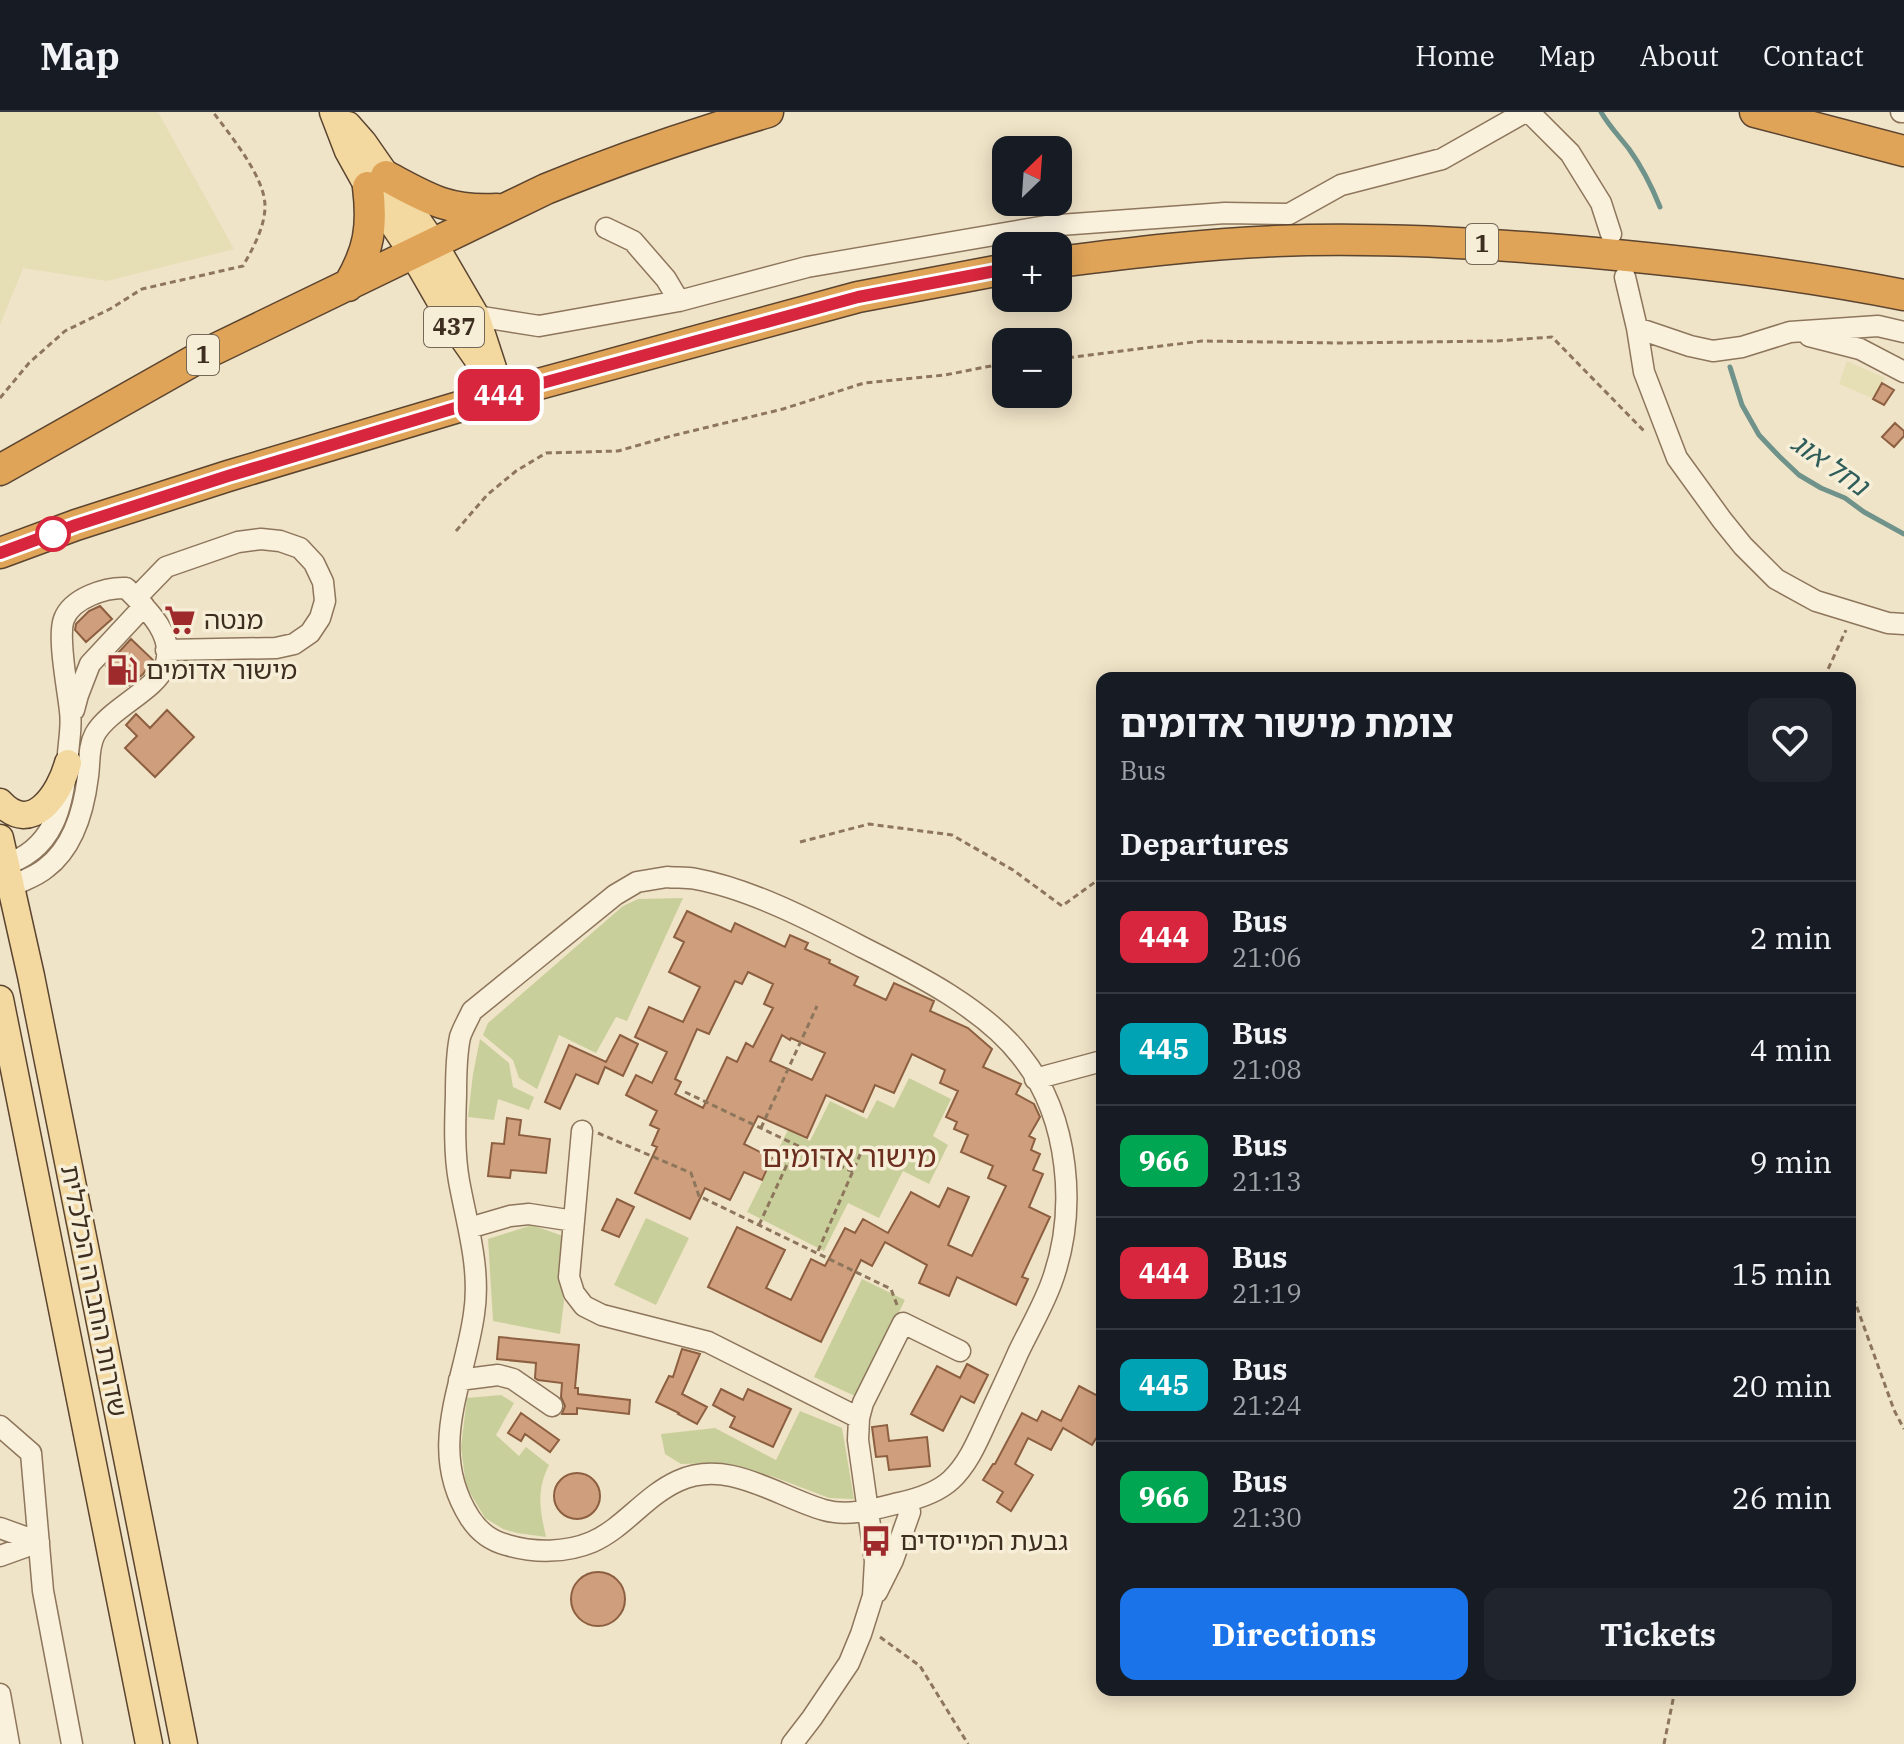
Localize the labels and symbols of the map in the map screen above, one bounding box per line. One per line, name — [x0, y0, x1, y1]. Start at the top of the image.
north arrow — [992, 136, 1072, 216]
road number: 1 — [1466, 224, 1498, 264]
road number: 437 — [424, 307, 484, 347]
road number: 1 — [187, 335, 219, 375]
line badge: 444 — [453, 369, 545, 421]
water label: נחל אוג — [1784, 424, 1878, 505]
unlabelled marker — [36, 517, 70, 551]
place label: מנטה — [204, 602, 263, 636]
supermarket icon: מנטה — [163, 603, 197, 637]
place label: מישור אדומים — [146, 652, 297, 686]
fuel station icon: מישור אדומים — [105, 653, 139, 687]
district label: מישור אדומים — [762, 1136, 936, 1175]
street label: שדרות החברה הכלכלית — [54, 1162, 136, 1419]
place label: גבעת המייסדים — [900, 1523, 1068, 1557]
bus stop icon: גבעת המייסדים — [859, 1524, 893, 1558]

